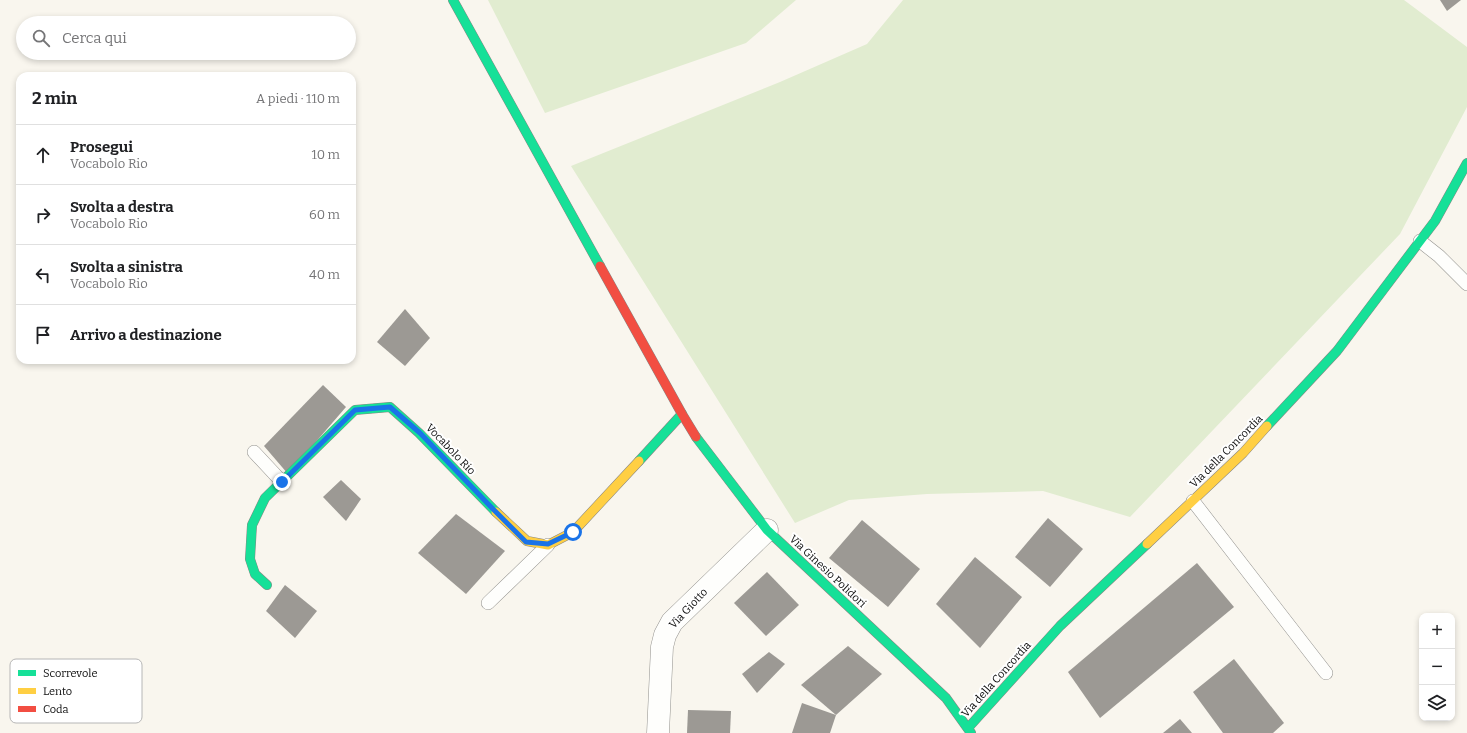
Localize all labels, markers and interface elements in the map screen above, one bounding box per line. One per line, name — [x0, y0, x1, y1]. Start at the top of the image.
search box — [16, 16, 356, 60]
icon: search — [30, 27, 52, 49]
text: Cerca qui — [62, 29, 127, 47]
text: 2 min — [32, 88, 77, 109]
text: A piedi · 110 m — [256, 91, 340, 106]
text: Prosegui — [70, 138, 133, 156]
icon: ahead — [32, 144, 54, 166]
text: 10 m — [311, 147, 340, 162]
text: Vocabolo Rio — [70, 156, 148, 171]
text: Svolta a destra — [70, 198, 174, 216]
icon: right — [32, 204, 54, 226]
text: 60 m — [309, 207, 340, 222]
text: Vocabolo Rio — [70, 216, 148, 231]
text: Svolta a sinistra — [70, 258, 183, 276]
icon: left — [32, 264, 54, 286]
text: 40 m — [309, 267, 340, 282]
text: Vocabolo Rio — [70, 276, 148, 291]
icon: arrive — [32, 324, 54, 346]
text: Arrivo a destinazione — [70, 326, 222, 344]
street label: Via della Concordia — [1187, 412, 1265, 490]
street label: Vocabolo Rio — [423, 421, 478, 477]
route end — [273, 473, 291, 491]
route start — [564, 523, 582, 541]
street label: Via Ginesio Polidori — [787, 533, 869, 611]
street label: Via Giotto — [666, 585, 710, 631]
map controls — [1419, 613, 1455, 721]
button: + — [1419, 613, 1455, 649]
street label: Via della Concordia — [959, 639, 1034, 720]
button: − — [1419, 649, 1455, 685]
legend — [10, 659, 142, 723]
text: Scorrevole — [43, 667, 97, 680]
text: Lento — [43, 685, 72, 698]
button: layers — [1419, 685, 1455, 721]
text: Coda — [43, 703, 69, 716]

